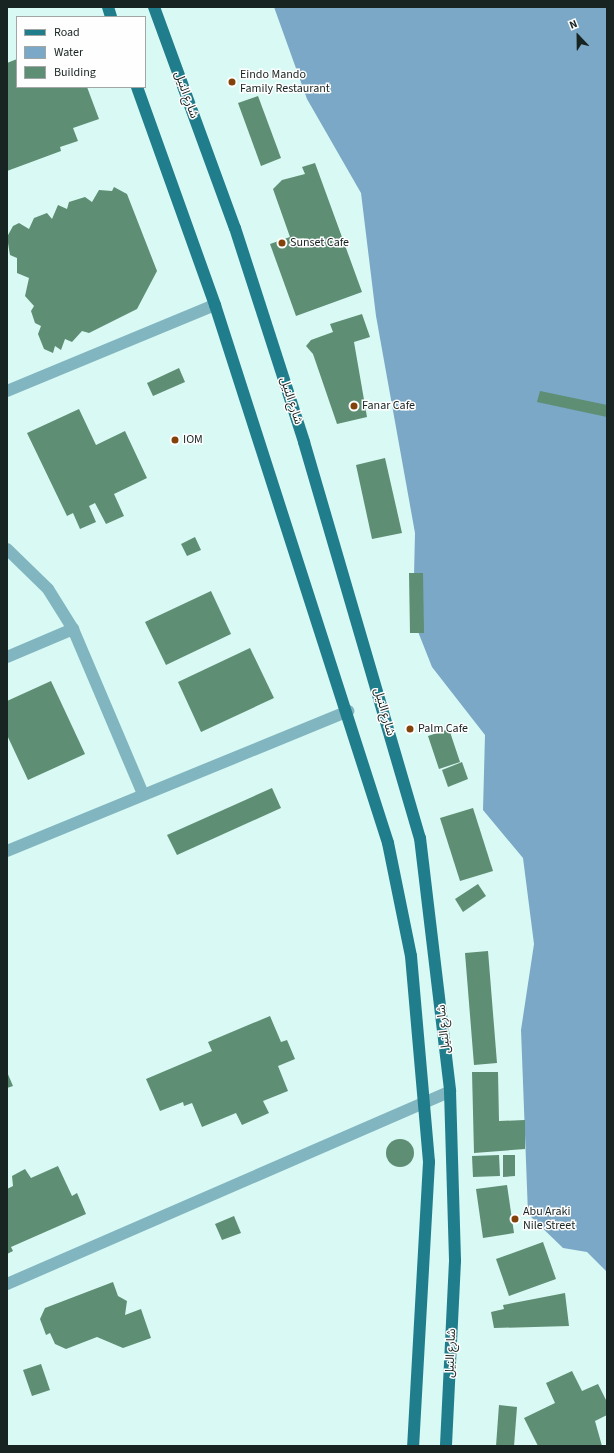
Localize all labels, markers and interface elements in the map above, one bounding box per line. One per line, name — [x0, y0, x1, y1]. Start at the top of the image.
legend — [16, 16, 146, 88]
north arrow — [558, 16, 598, 56]
text: N — [567, 16, 580, 33]
text: Road — [54, 24, 80, 41]
text: Water — [54, 44, 83, 61]
text: Building — [54, 64, 96, 81]
place label: Eindo Mando Family Restaurant — [240, 68, 330, 96]
street label: شارع النيل — [171, 69, 201, 121]
marker: Eindo Mando Family Restaurant — [227, 77, 237, 87]
place label: Sunset Cafe — [290, 236, 349, 250]
marker: Sunset Cafe — [277, 238, 287, 248]
street label: شارع النيل — [277, 375, 305, 427]
place label: Fanar Cafe — [362, 399, 415, 413]
marker: Fanar Cafe — [349, 401, 359, 411]
place label: IOM — [183, 433, 203, 447]
marker: IOM — [170, 435, 180, 445]
street label: شارع النيل — [370, 686, 398, 738]
place label: Palm Cafe — [418, 722, 468, 736]
marker: Palm Cafe — [405, 724, 415, 734]
street label: شارع النيل — [434, 1004, 454, 1054]
place label: Abu Araki Nile Street — [523, 1205, 575, 1233]
marker: Abu Araki Nile Street — [510, 1214, 520, 1224]
street label: شارع النيل — [443, 1328, 459, 1378]

